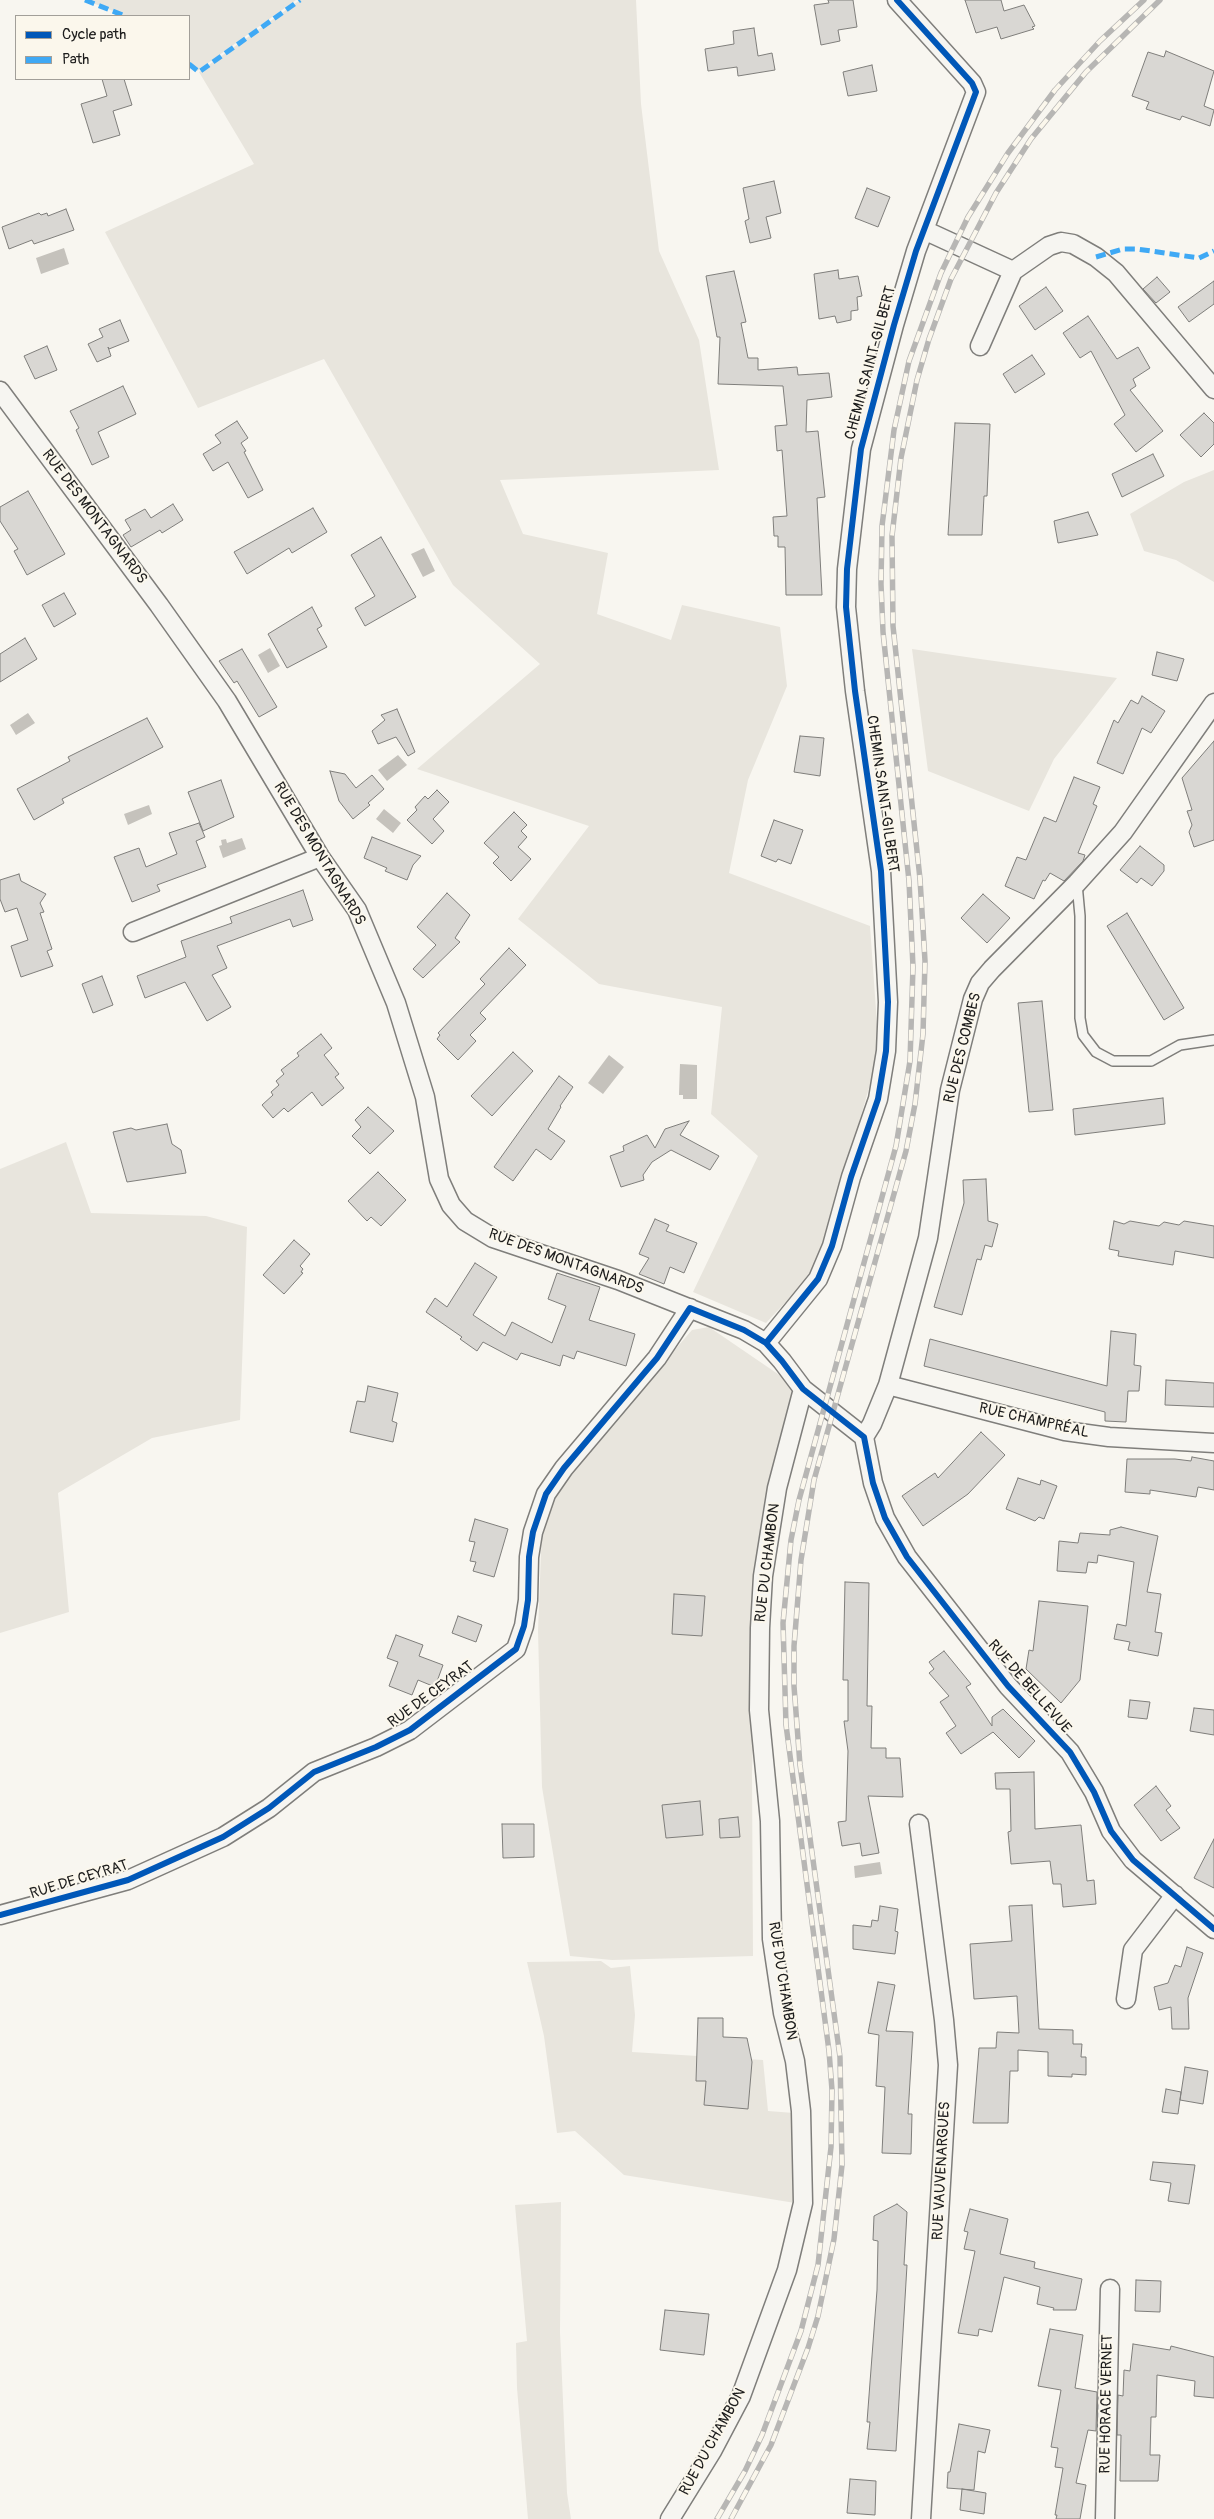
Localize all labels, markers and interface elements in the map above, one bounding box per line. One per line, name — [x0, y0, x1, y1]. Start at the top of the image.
legend — [15, 15, 190, 80]
text: Cycle path — [62, 25, 126, 44]
text: Path — [62, 50, 89, 69]
street label: CHEMIN SAINT-GILBERT — [842, 284, 900, 442]
street label: RUE DES MONTAGNARDS — [38, 446, 150, 588]
street label: CHEMIN SAINT-GILBERT — [862, 714, 902, 874]
street label: RUE DES MONTAGNARDS — [269, 779, 369, 929]
street label: RUE DES COMBES — [941, 991, 985, 1105]
street label: RUE DES MONTAGNARDS — [486, 1226, 646, 1298]
street label: RUE CHAMPRÉAL — [977, 1400, 1091, 1442]
street label: RUE DU CHAMBON — [752, 1502, 784, 1624]
street label: RUE DE BELLEVUE — [984, 1637, 1074, 1737]
street label: RUE DE CEYRAT — [385, 1658, 477, 1732]
street label: RUE DE CEYRAT — [28, 1857, 130, 1903]
street label: RUE DU CHAMBON — [764, 1920, 800, 2042]
street label: RUE VAUVENARGUES — [929, 2101, 955, 2241]
street label: RUE HORACE VERNET — [1097, 2334, 1117, 2474]
street label: RUE DU CHAMBON — [676, 2385, 750, 2499]

